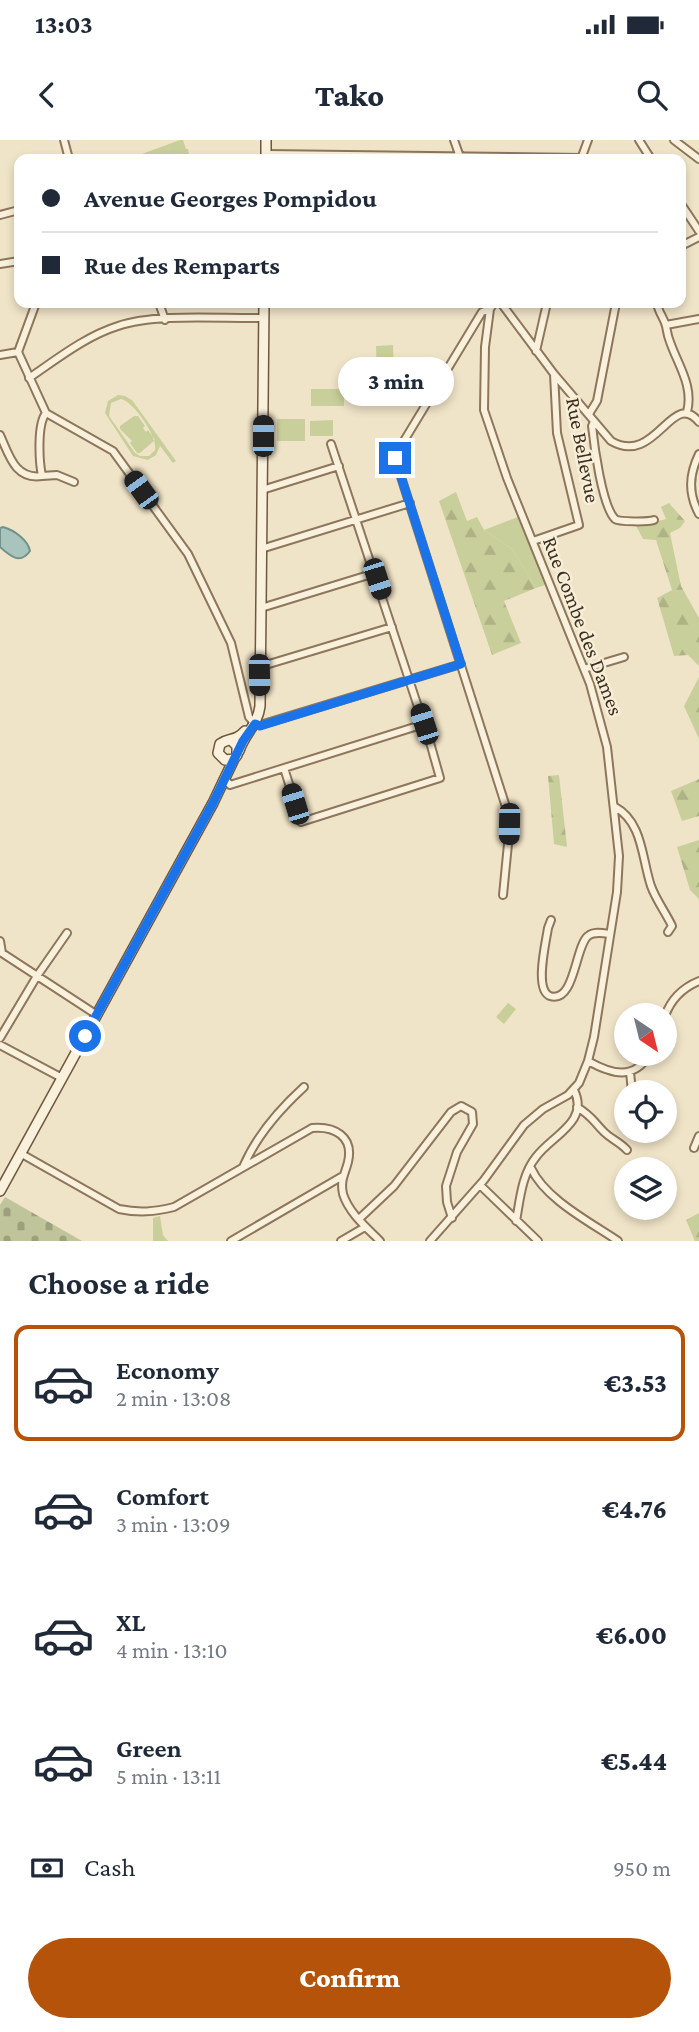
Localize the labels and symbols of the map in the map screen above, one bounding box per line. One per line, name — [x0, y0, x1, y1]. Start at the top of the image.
callout: 3 min — [337, 356, 453, 406]
street label: Rue Bellevue — [561, 395, 605, 505]
car — [253, 415, 274, 457]
route end — [379, 442, 411, 474]
car — [121, 467, 162, 513]
street label: Rue Combe des Dames — [538, 533, 628, 719]
car — [361, 556, 394, 602]
car — [249, 654, 270, 696]
car — [408, 701, 441, 747]
car — [279, 781, 312, 827]
car — [499, 803, 520, 845]
north arrow — [614, 1003, 677, 1066]
route start — [69, 1020, 101, 1052]

